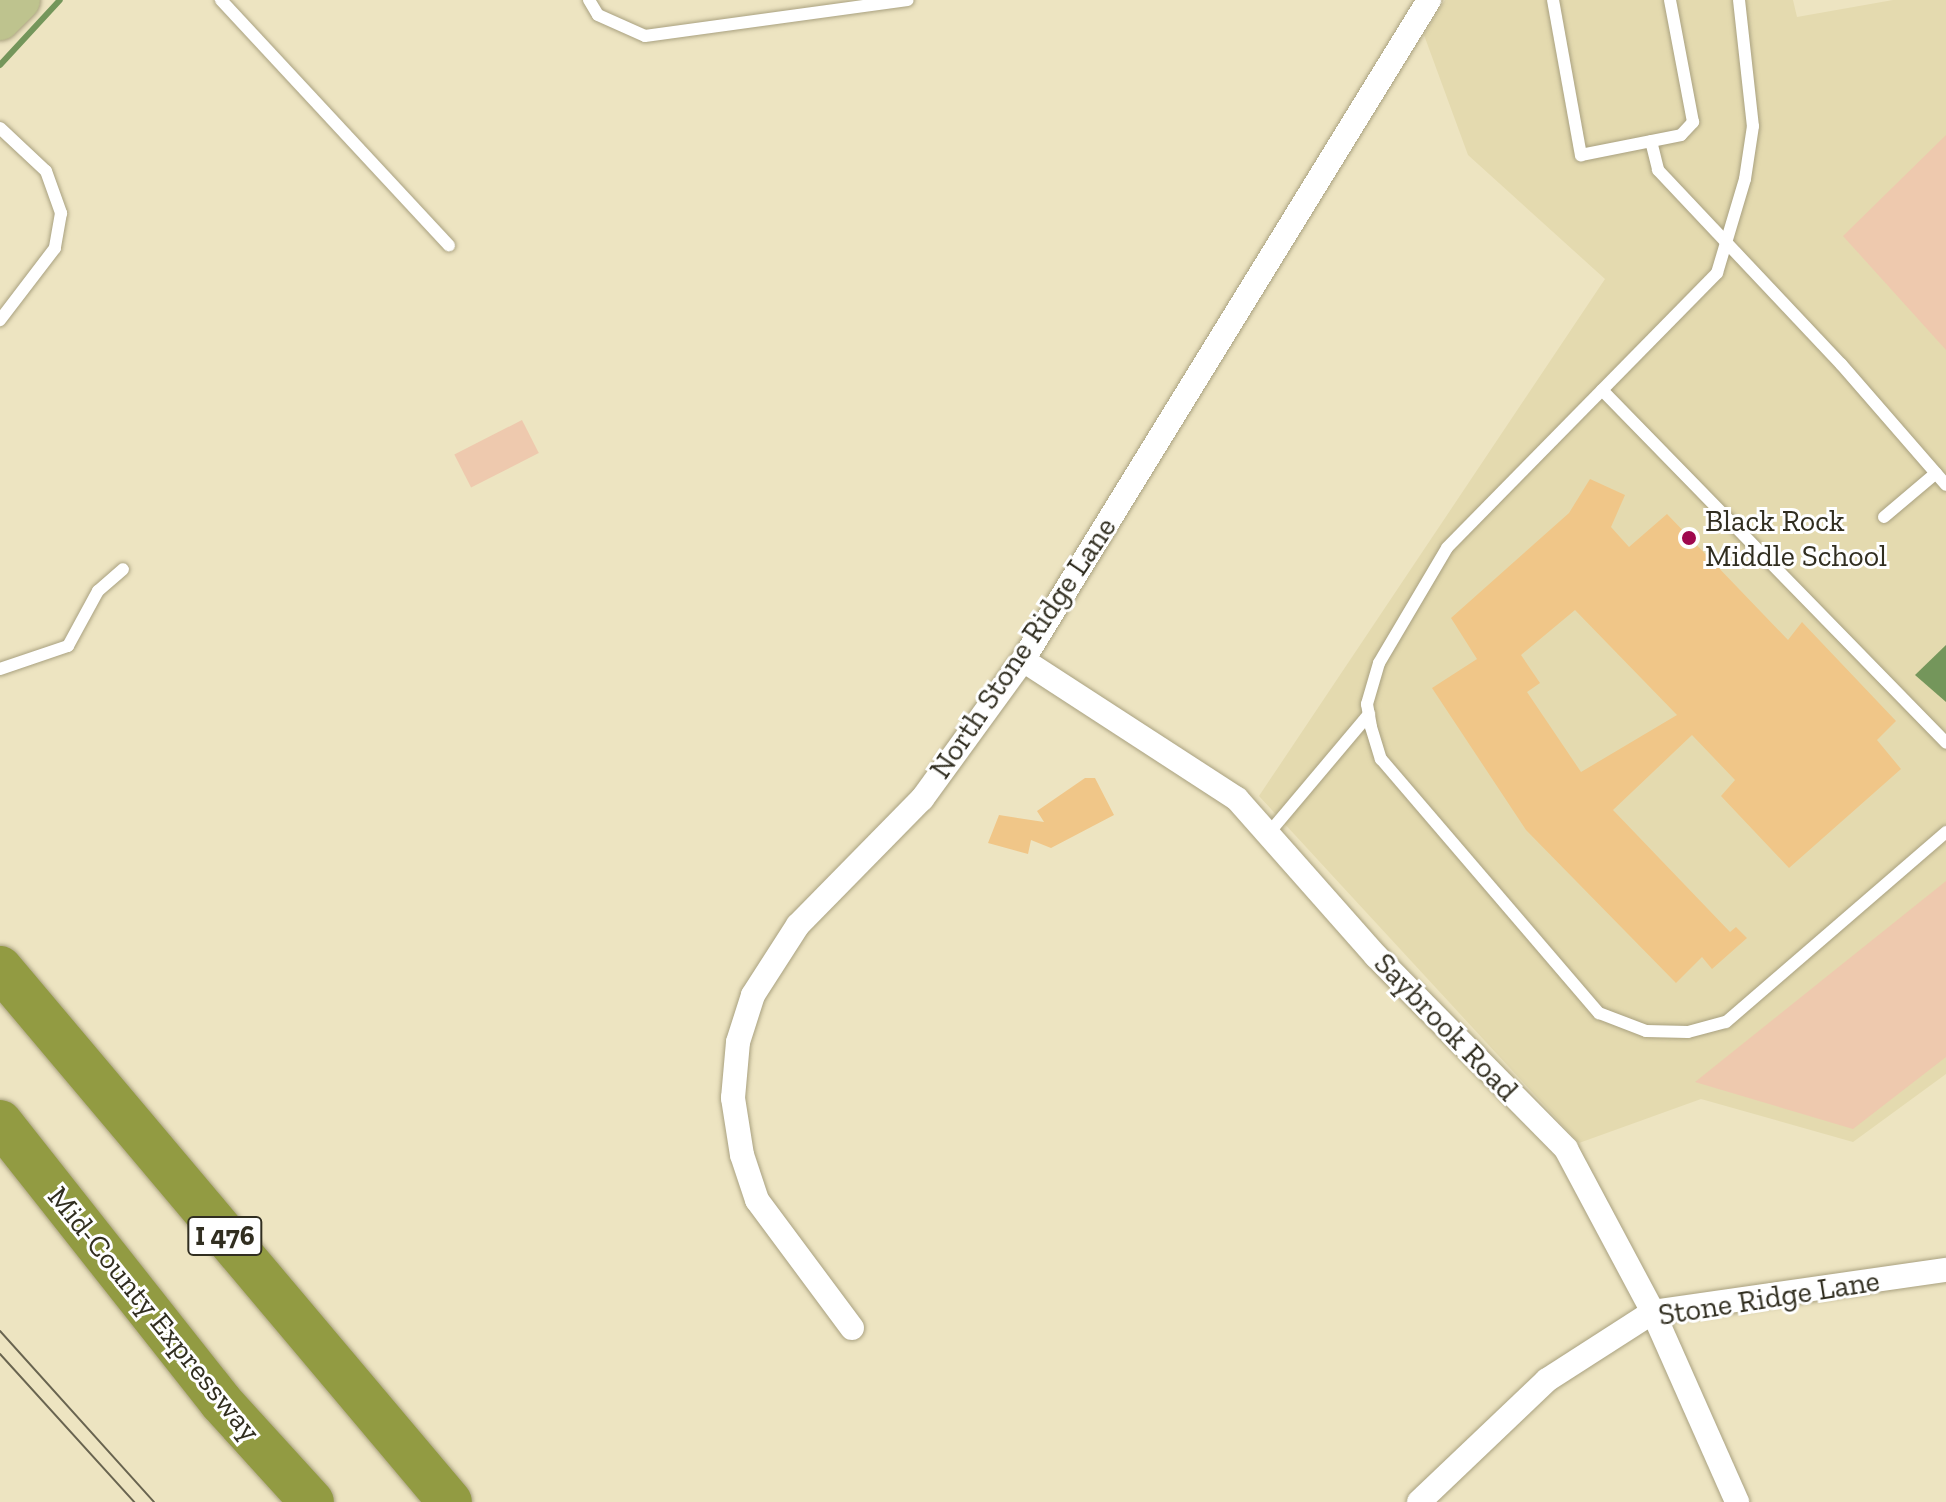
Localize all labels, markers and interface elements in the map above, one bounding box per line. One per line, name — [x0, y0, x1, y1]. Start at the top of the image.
place label: Black Rock Middle School — [1705, 503, 1887, 574]
street label: North Stone Ridge Lane — [922, 510, 1124, 786]
marker: Black Rock Middle School — [1680, 529, 1698, 547]
street label: Saybrook Road — [1367, 946, 1525, 1108]
street label: Mid-County Expressway — [40, 1179, 268, 1449]
road number: I 476 — [187, 1212, 263, 1260]
street label: Stone Ridge Lane — [1656, 1263, 1882, 1333]

